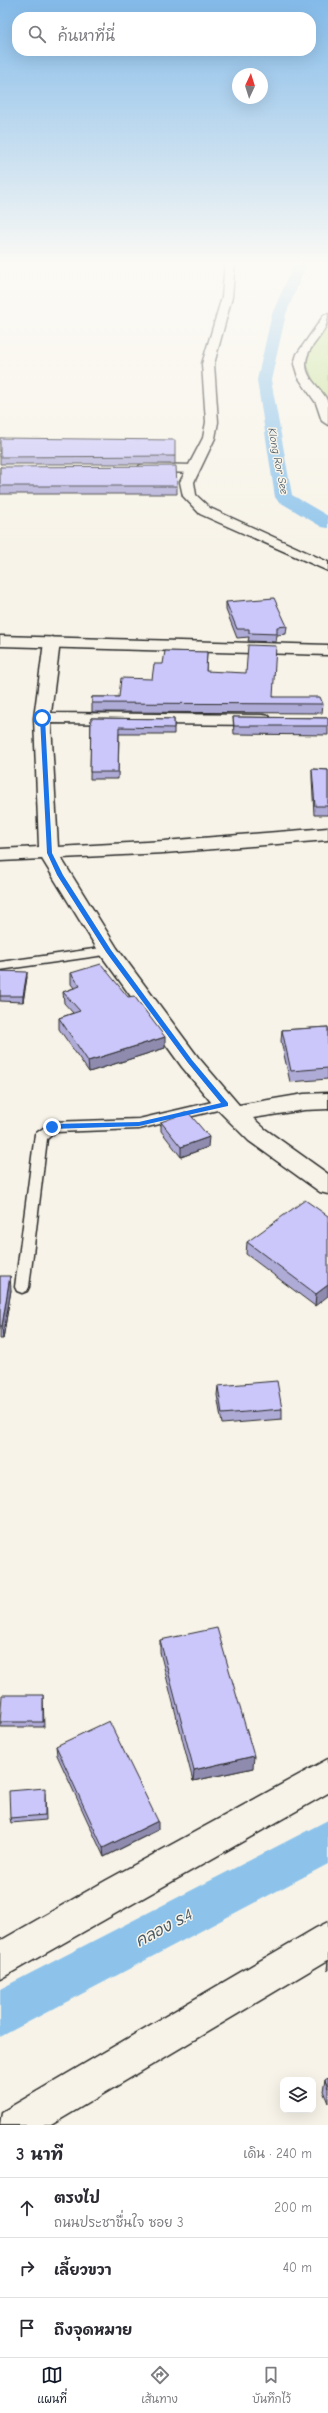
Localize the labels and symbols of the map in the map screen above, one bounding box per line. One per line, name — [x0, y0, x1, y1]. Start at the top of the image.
north arrow — [232, 68, 268, 104]
water label: Klong Ror See — [265, 427, 291, 496]
route start — [33, 709, 51, 727]
route end — [43, 1118, 61, 1136]
water label: คลอง ร.4 — [132, 1905, 196, 1951]

